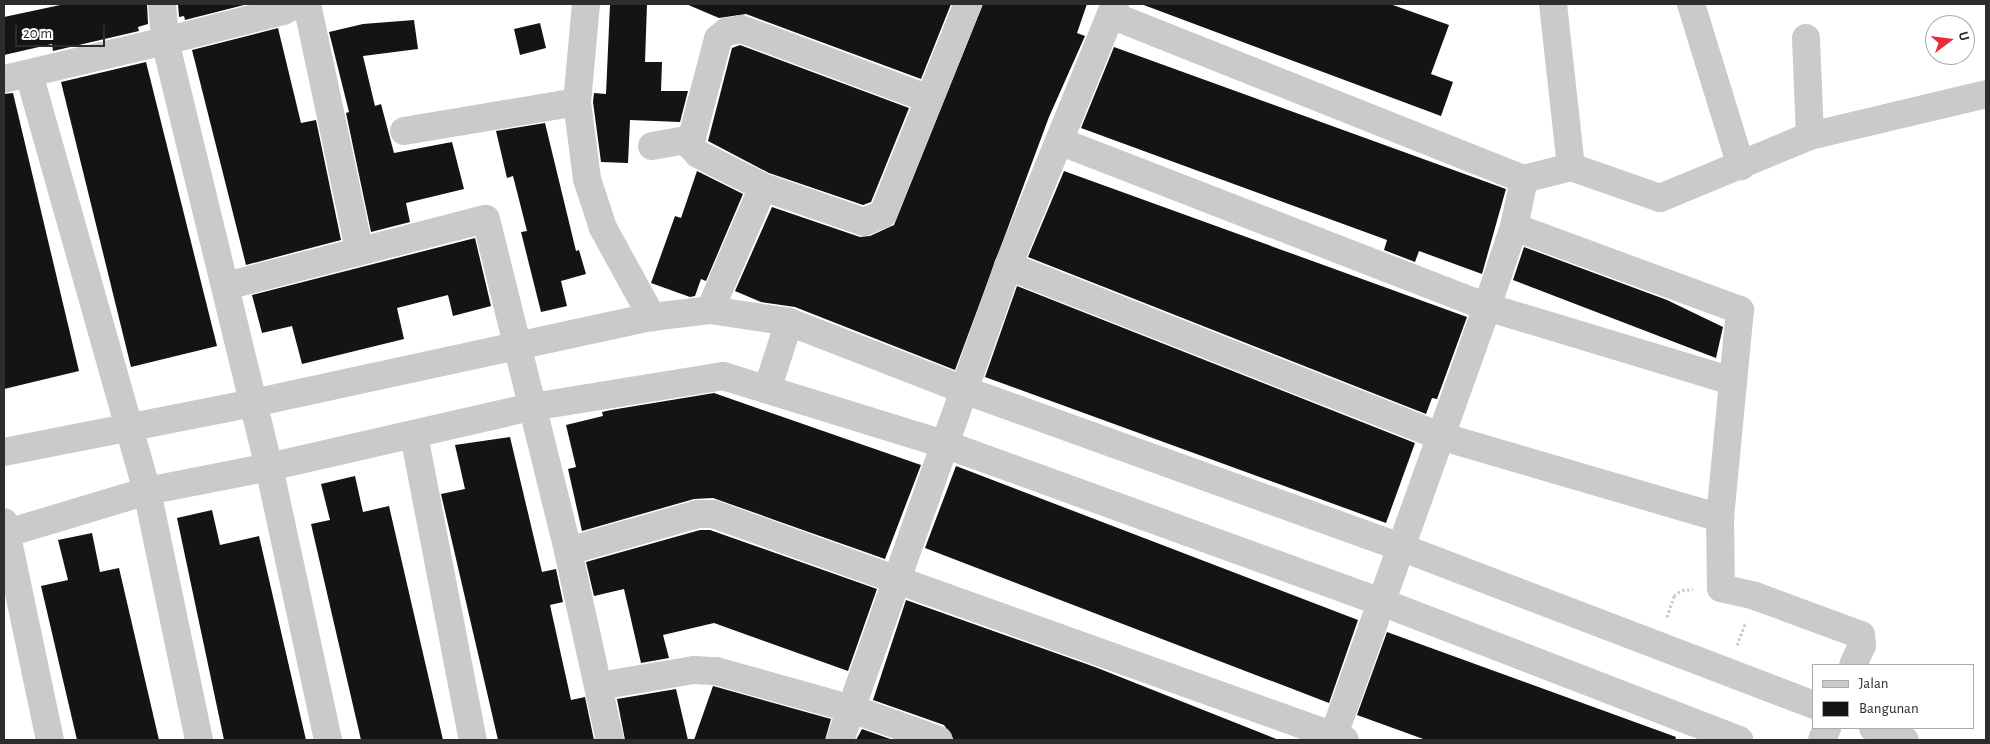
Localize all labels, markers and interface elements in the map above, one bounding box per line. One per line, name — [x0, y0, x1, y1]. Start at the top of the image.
scale bar — [18, 15, 108, 47]
north arrow — [1925, 15, 1975, 65]
text: 20 m — [23, 26, 52, 41]
text: U — [1956, 30, 1971, 43]
legend — [1812, 664, 1975, 729]
text: Jalan — [1859, 676, 1889, 691]
text: Bangunan — [1859, 701, 1919, 716]

